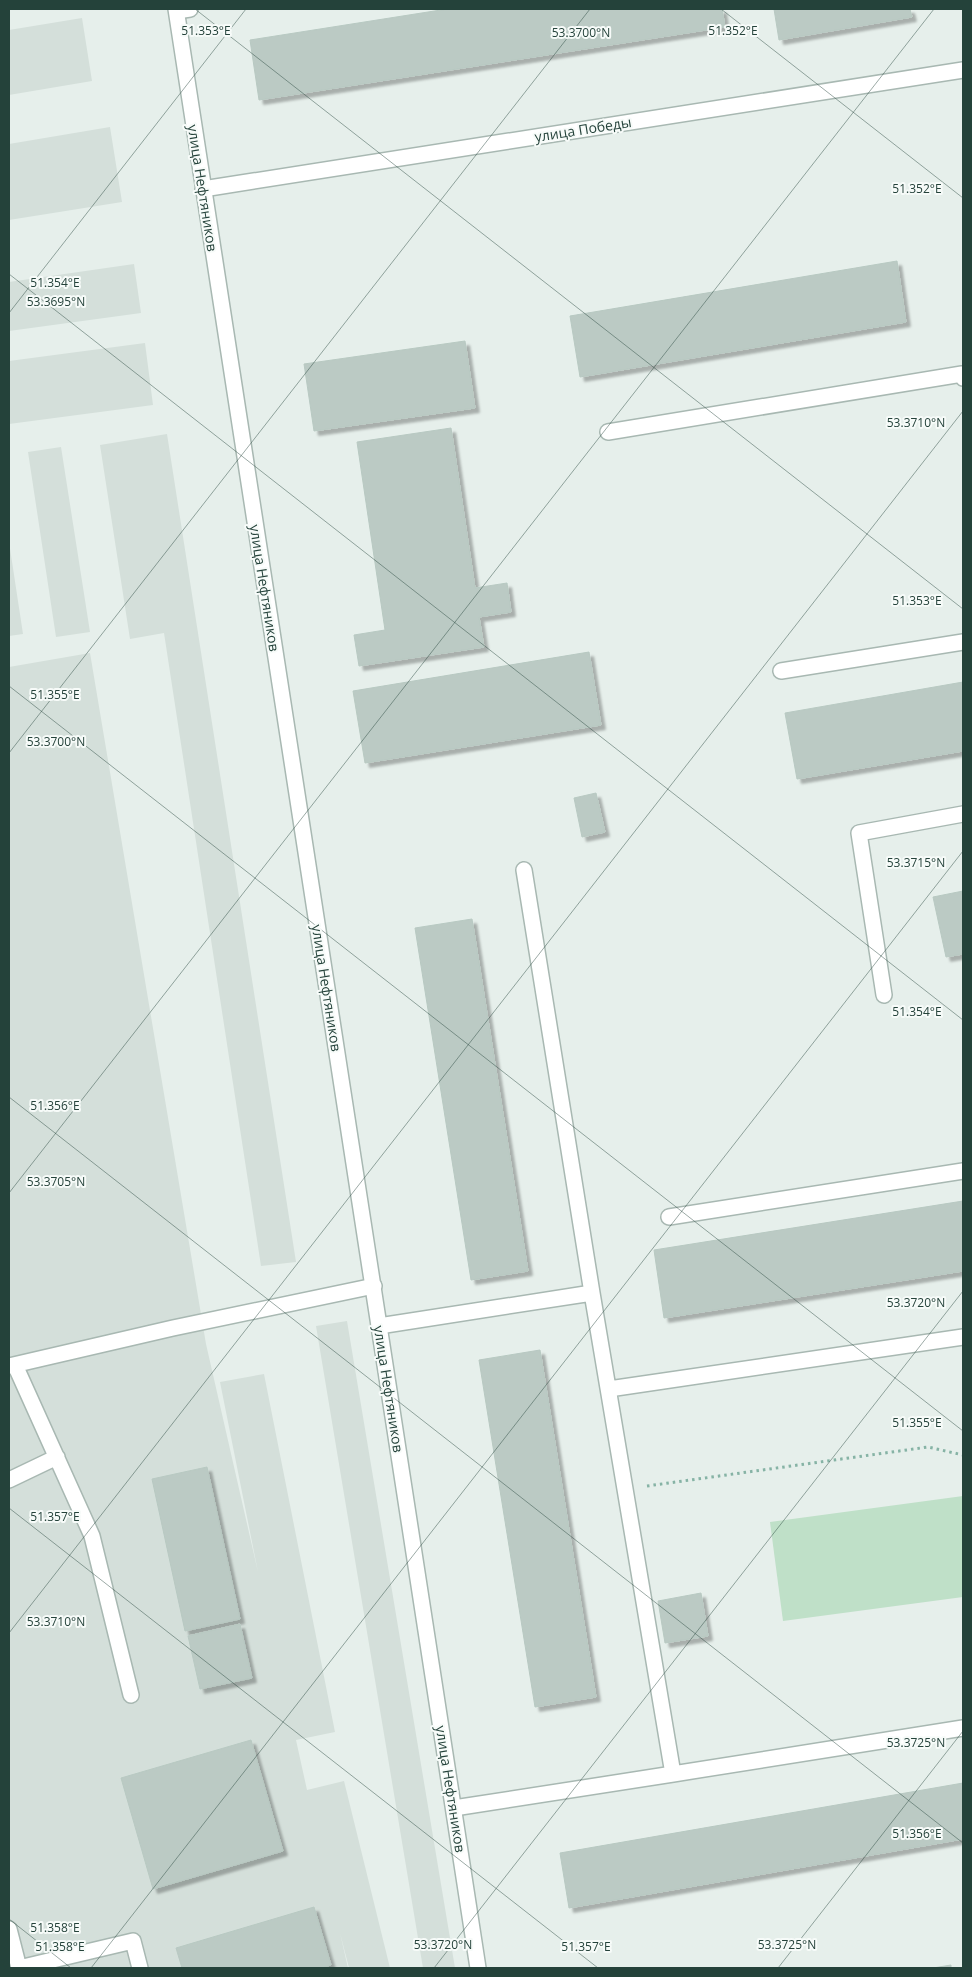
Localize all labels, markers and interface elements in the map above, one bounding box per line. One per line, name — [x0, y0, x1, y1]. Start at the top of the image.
text: 51.353°E — [181, 22, 231, 39]
text: 51.352°E — [708, 22, 758, 39]
text: 53.3700°N — [552, 24, 610, 41]
street label: улица Победы — [533, 112, 633, 146]
street label: улица Нефтяников — [184, 123, 222, 253]
text: 51.352°E — [892, 180, 942, 197]
text: 51.354°E — [30, 274, 80, 291]
text: 53.3695°N — [27, 293, 85, 310]
text: 53.3710°N — [887, 414, 945, 431]
street label: улица Нефтяников — [246, 523, 284, 653]
text: 51.353°E — [892, 592, 942, 609]
text: 51.355°E — [30, 686, 80, 703]
text: 53.3700°N — [27, 733, 85, 750]
text: 53.3715°N — [887, 854, 945, 871]
street label: улица Нефтяников — [308, 923, 346, 1053]
text: 51.354°E — [892, 1003, 942, 1020]
text: 51.356°E — [30, 1097, 80, 1114]
text: 53.3705°N — [27, 1173, 85, 1190]
text: 53.3720°N — [887, 1294, 945, 1311]
street label: улица Нефтяников — [370, 1324, 408, 1454]
text: 51.355°E — [892, 1414, 942, 1431]
text: 51.357°E — [30, 1508, 80, 1525]
text: 53.3710°N — [27, 1613, 85, 1630]
street label: улица Нефтяников — [432, 1724, 470, 1854]
text: 53.3725°N — [887, 1734, 945, 1751]
text: 51.356°E — [892, 1825, 942, 1842]
text: 51.358°E — [30, 1919, 80, 1936]
text: 53.3720°N — [414, 1936, 472, 1953]
text: 53.3725°N — [758, 1936, 816, 1953]
text: 51.358°E — [35, 1938, 85, 1955]
text: 51.357°E — [561, 1938, 611, 1955]

